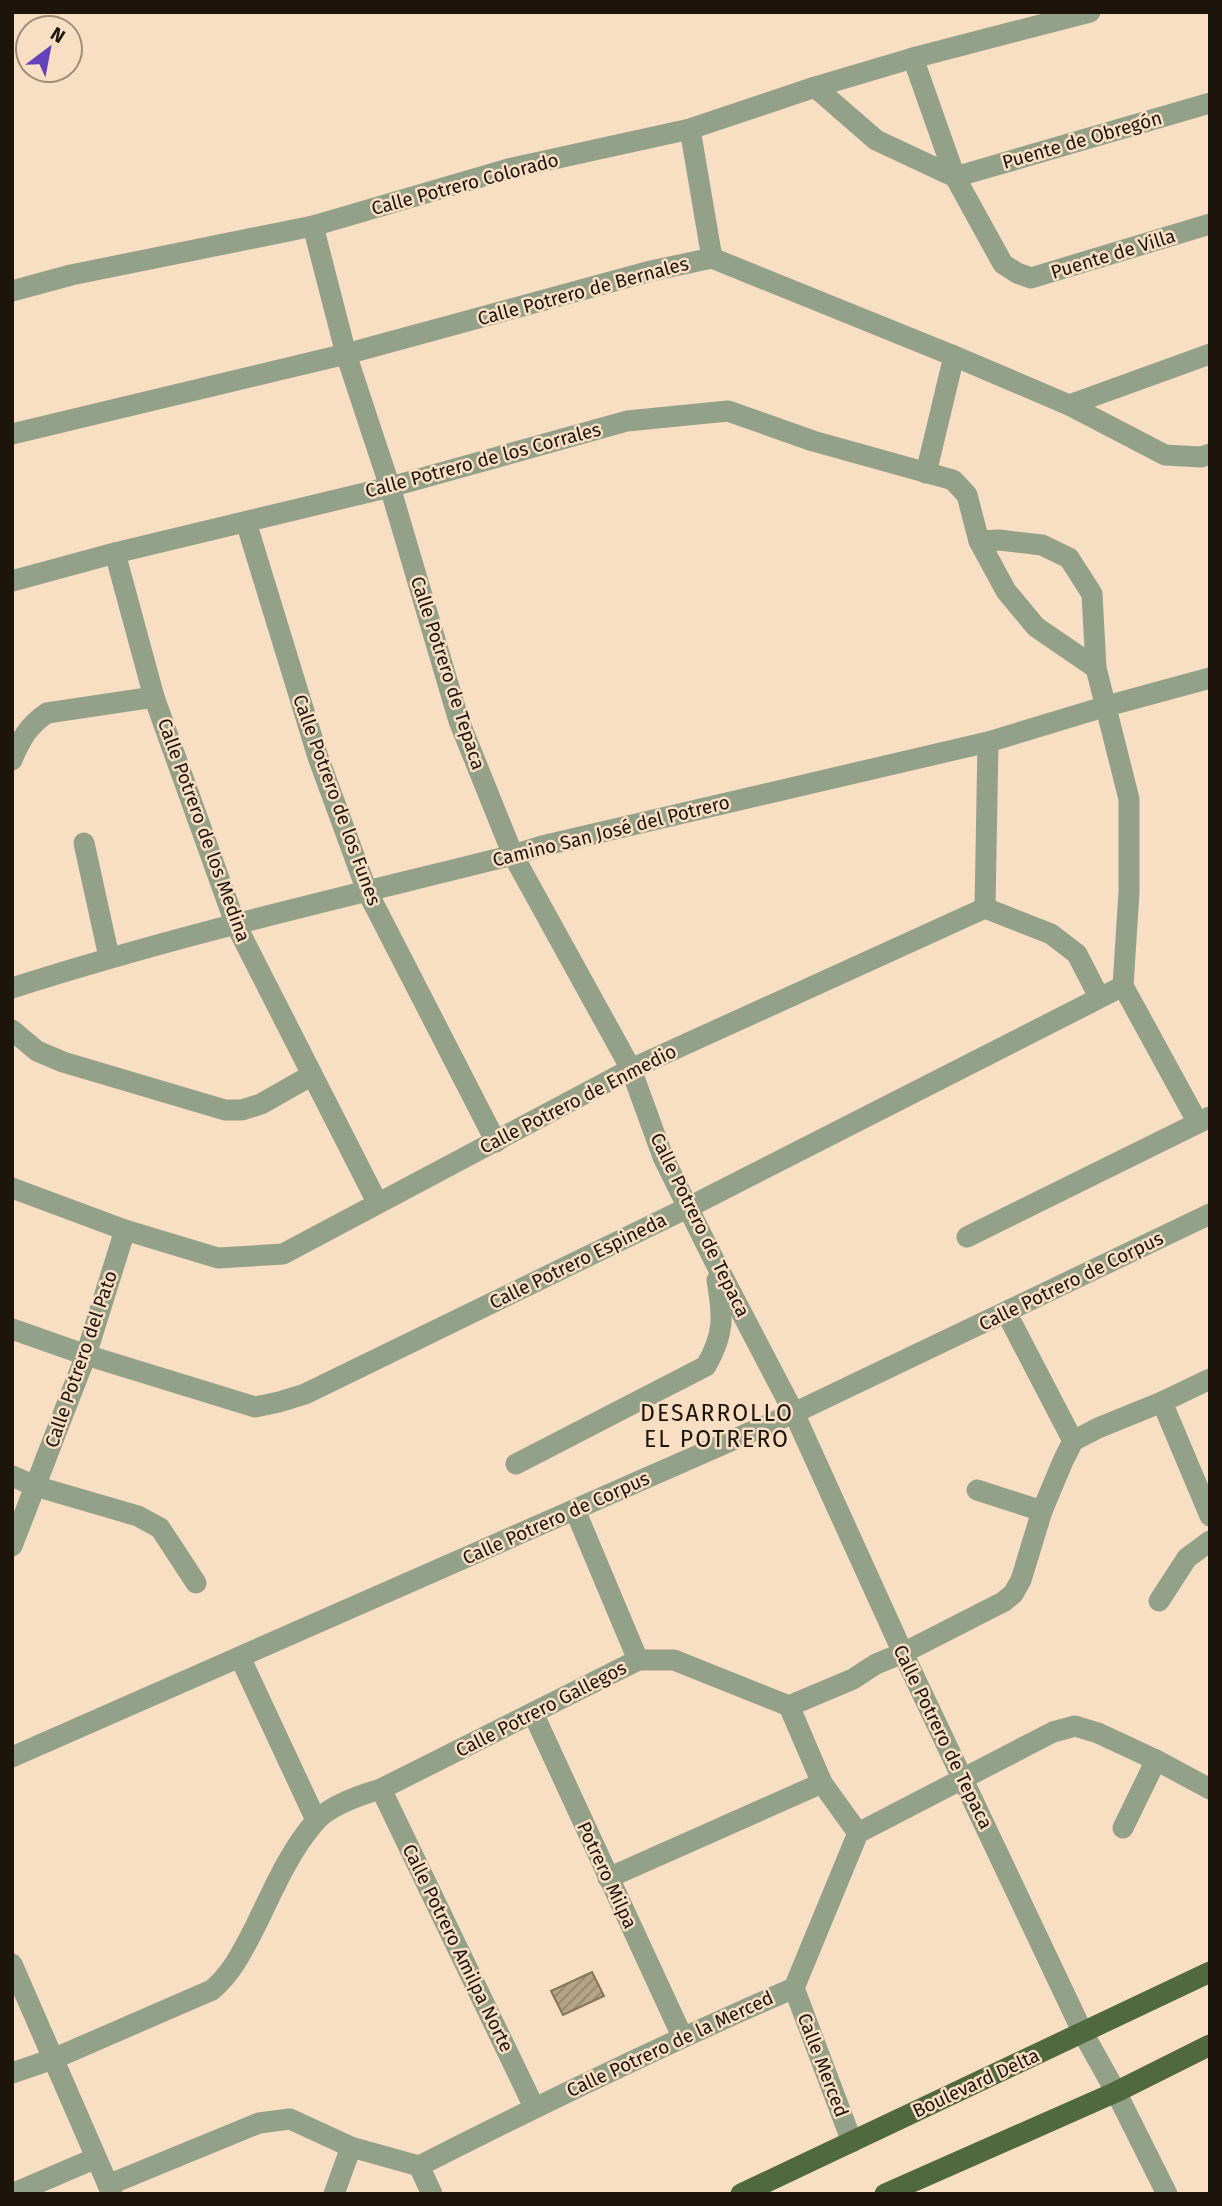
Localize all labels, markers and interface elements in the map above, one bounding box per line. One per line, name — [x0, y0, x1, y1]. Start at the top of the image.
north arrow — [14, 14, 84, 84]
text: N — [46, 22, 69, 48]
street label: Puente de Obregón — [999, 106, 1165, 174]
street label: Calle Potrero Colorado — [369, 148, 561, 220]
street label: Puente de Villa — [1048, 224, 1178, 284]
street label: Calle Potrero de Bernales — [475, 252, 691, 330]
street label: Calle Potrero de los Corrales — [363, 417, 603, 503]
street label: Calle Potrero de Tepaca — [406, 573, 490, 773]
street label: Calle Potrero de los Funes — [288, 691, 386, 909]
street label: Calle Potrero de los Medina — [153, 715, 255, 945]
street label: Camino San José del Potrero — [490, 790, 732, 872]
street label: Calle Potrero de Enmedio — [476, 1039, 680, 1159]
street label: Calle Potrero de Tepaca — [645, 1129, 755, 1321]
street label: Calle Potrero Espineda — [486, 1208, 670, 1314]
street label: Calle Potrero de Corpus — [975, 1226, 1167, 1336]
street label: Calle Potrero del Pato — [40, 1267, 122, 1451]
district label: DESARROLLO EL POTRERO — [640, 1399, 794, 1453]
street label: Calle Potrero de Corpus — [459, 1466, 653, 1570]
street label: Calle Potrero de Tepaca — [888, 1641, 998, 1833]
street label: Calle Potrero Gallegos — [452, 1656, 630, 1762]
street label: Potrero Milpa — [572, 1818, 642, 1932]
street label: Calle Potrero Amilpa Norte — [398, 1840, 518, 2056]
street label: Calle Potrero de la Merced — [563, 1986, 777, 2102]
street label: Calle Merced — [793, 2010, 853, 2120]
street label: Boulevard Delta — [909, 2044, 1043, 2122]

